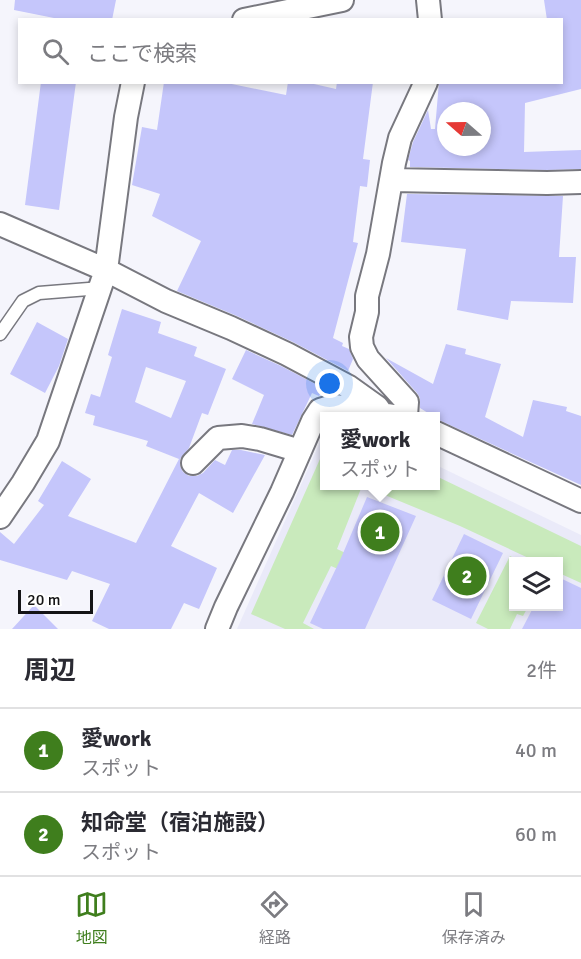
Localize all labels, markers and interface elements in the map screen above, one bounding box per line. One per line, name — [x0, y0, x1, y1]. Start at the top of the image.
search box — [18, 18, 563, 84]
icon: search — [39, 35, 72, 68]
text: ここで検索 — [87, 40, 197, 67]
north arrow — [437, 102, 491, 156]
your location — [315, 369, 344, 398]
popup — [320, 412, 440, 490]
text: 愛work — [340, 426, 410, 453]
text: スポット — [340, 457, 420, 482]
pin: 1 — [360, 510, 400, 554]
pin: 2 — [448, 554, 486, 598]
map controls — [509, 557, 563, 611]
button: layers — [509, 557, 563, 611]
scale bar — [18, 587, 93, 614]
text: 20 m — [27, 590, 61, 610]
text: 周辺 — [24, 655, 76, 687]
text: 2件 — [526, 658, 557, 683]
text: 愛work — [81, 725, 151, 752]
text: 1 — [38, 738, 49, 763]
text: 40 m — [515, 738, 557, 763]
text: スポット — [81, 756, 161, 781]
text: 知命堂（宿泊施設） — [81, 809, 279, 836]
text: 2 — [38, 822, 49, 847]
text: 60 m — [515, 822, 557, 847]
text: スポット — [81, 840, 161, 865]
tab: 地図 — [75, 888, 108, 948]
tab: 経路 — [258, 888, 291, 948]
tab: 保存済み — [442, 888, 506, 948]

